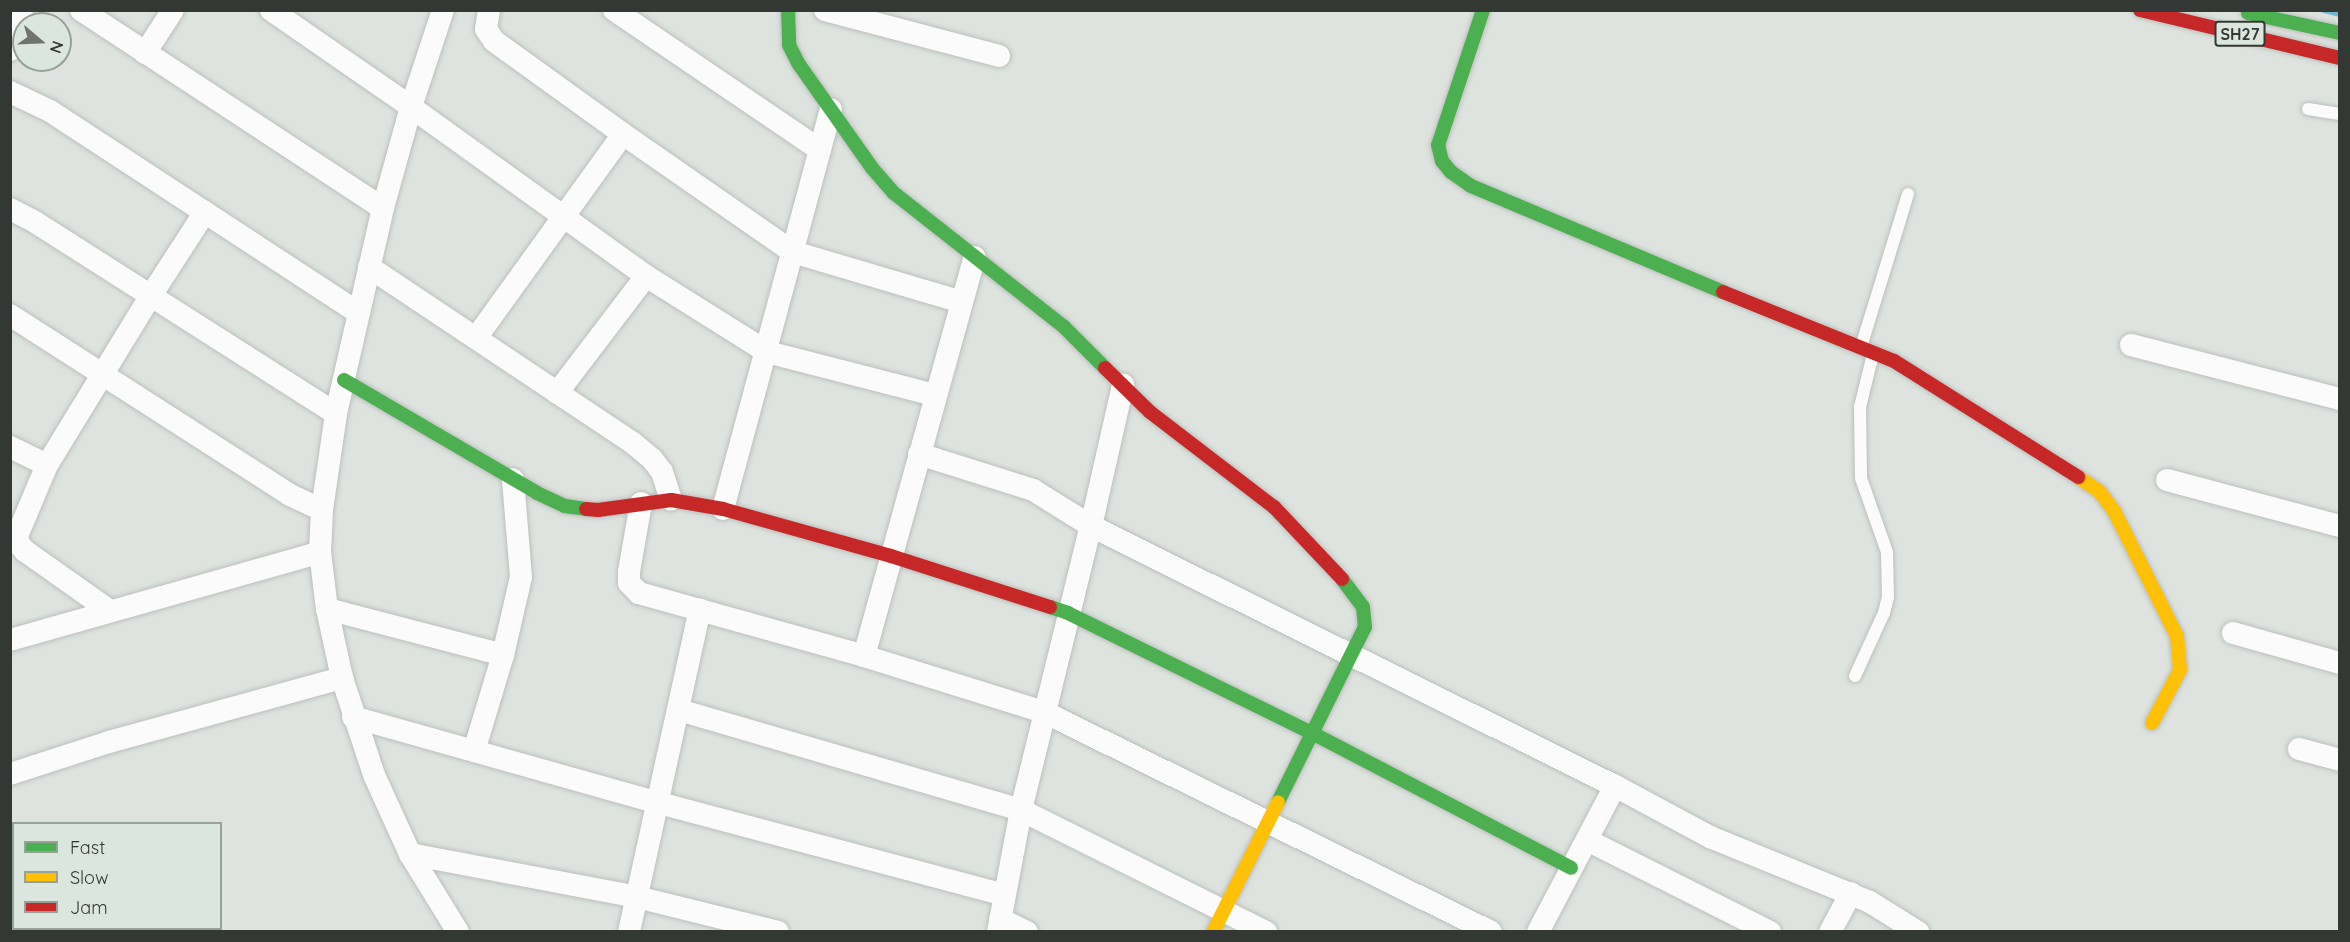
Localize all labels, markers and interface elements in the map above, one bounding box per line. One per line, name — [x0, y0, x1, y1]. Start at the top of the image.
north arrow — [12, 12, 72, 72]
road number: SH27 — [2214, 21, 2266, 47]
text: N — [46, 38, 69, 56]
legend — [12, 822, 222, 930]
text: Fast — [70, 836, 105, 859]
text: Slow — [70, 866, 108, 889]
text: Jam — [70, 896, 108, 919]

